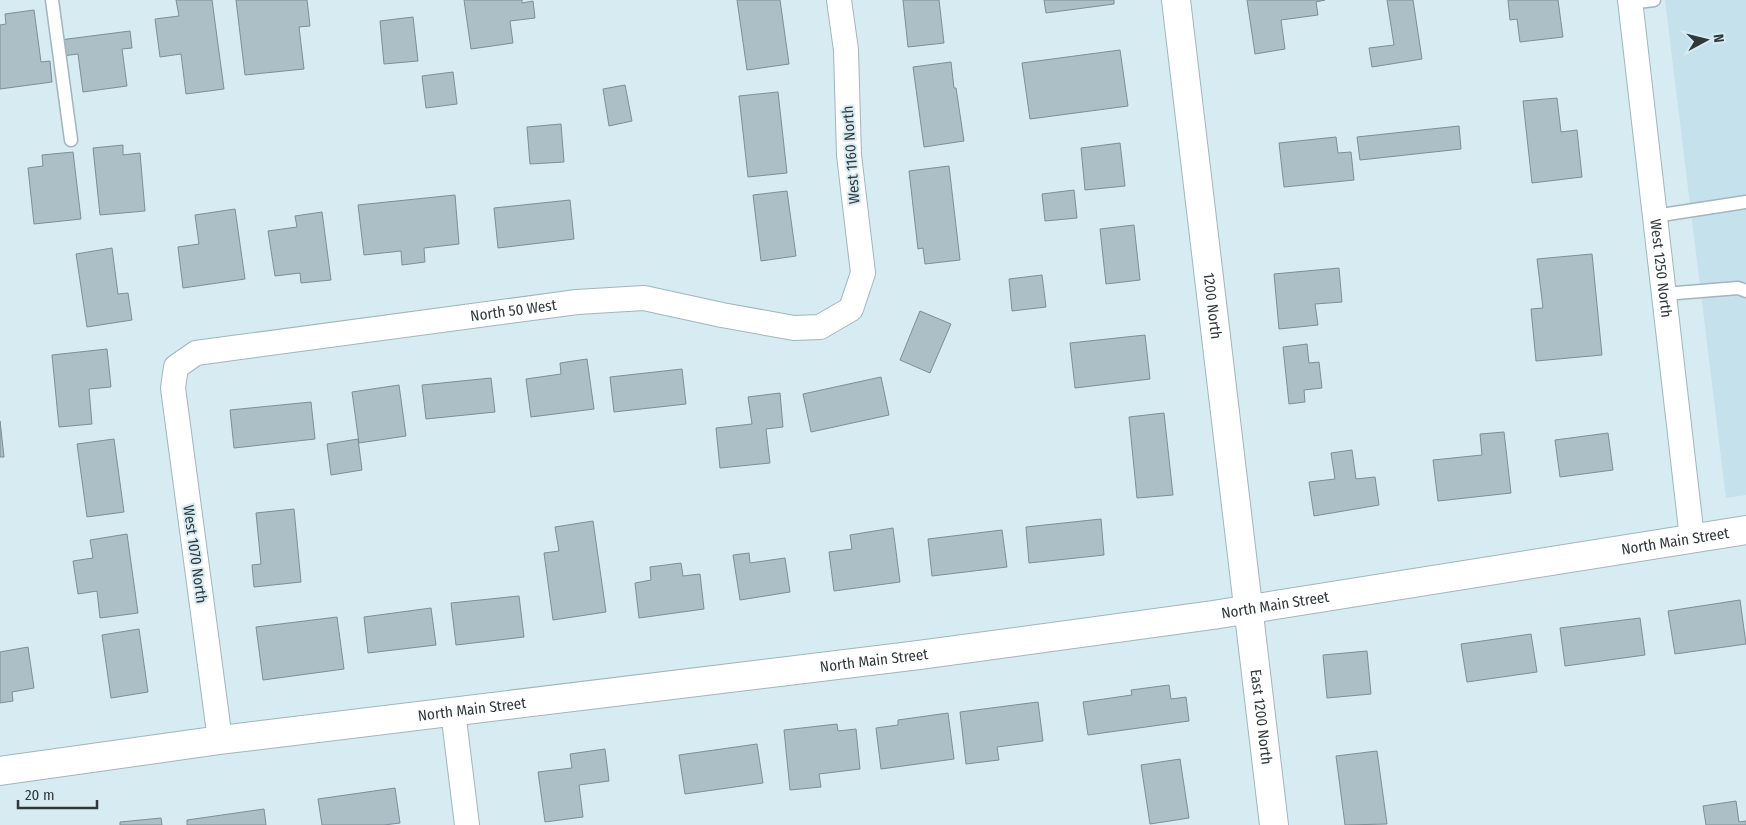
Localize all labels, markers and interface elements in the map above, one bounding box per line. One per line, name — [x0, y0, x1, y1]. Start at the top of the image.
north arrow — [1681, 15, 1731, 65]
text: N — [1709, 33, 1727, 44]
street label: West 1160 North — [839, 105, 863, 205]
street label: West 1250 North — [1646, 218, 1676, 319]
street label: 1200 North — [1199, 272, 1225, 340]
street label: North 50 West — [469, 296, 558, 325]
street label: West 1070 North — [179, 504, 211, 604]
street label: North Main Street — [1620, 524, 1730, 559]
street label: North Main Street — [1220, 588, 1330, 623]
street label: North Main Street — [819, 645, 929, 676]
street label: East 1200 North — [1247, 668, 1276, 766]
street label: North Main Street — [417, 694, 527, 725]
scale bar — [18, 778, 96, 810]
text: 20 m — [25, 786, 55, 804]

